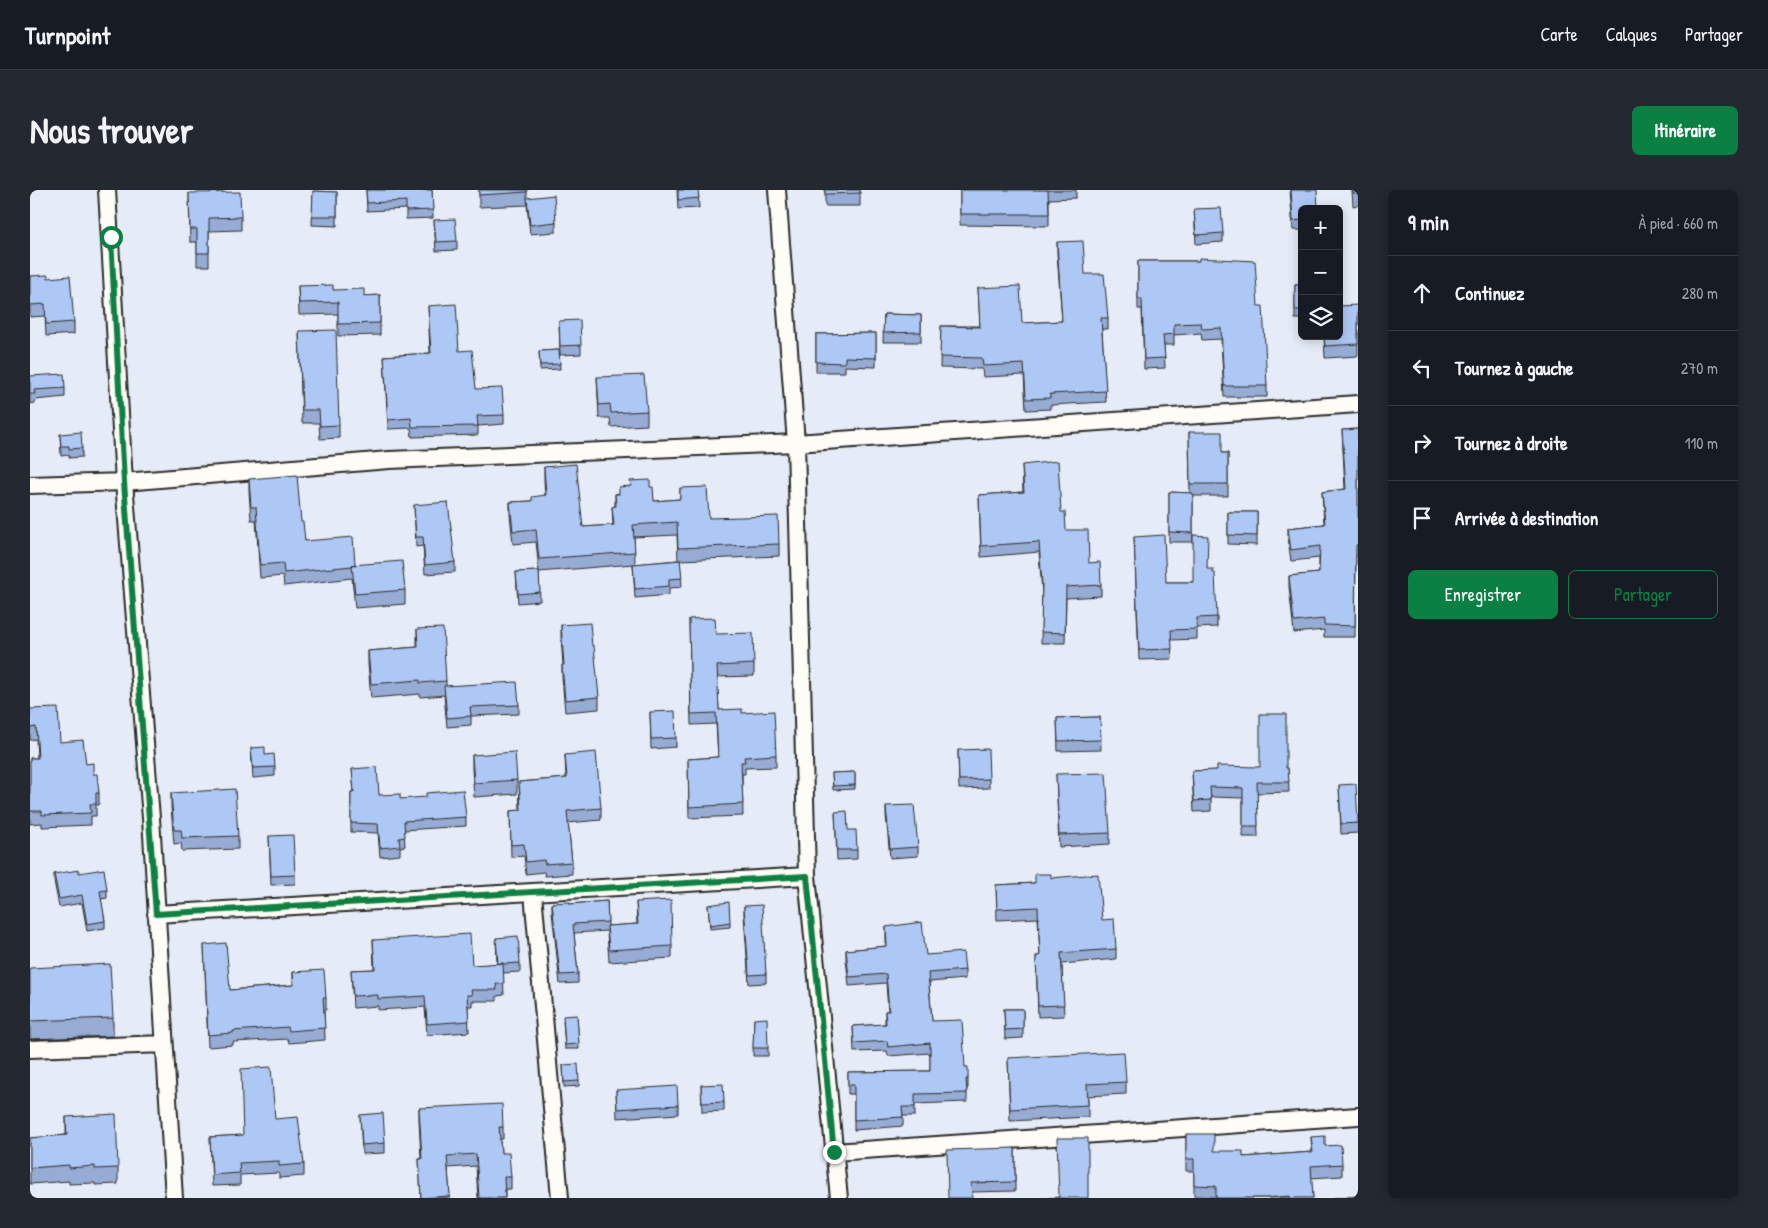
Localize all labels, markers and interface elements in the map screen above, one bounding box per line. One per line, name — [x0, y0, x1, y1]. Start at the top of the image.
text: Turnpoint — [25, 19, 110, 51]
text: Carte — [1540, 22, 1578, 47]
text: Calques — [1606, 22, 1657, 47]
text: Partager — [1685, 22, 1743, 47]
button: Itinéraire — [1632, 106, 1738, 155]
text: Nous trouver — [30, 107, 193, 154]
map controls — [1298, 205, 1343, 340]
button: + — [1298, 205, 1343, 250]
text: 9 min — [1408, 208, 1449, 237]
text: À pied · 660 m — [1638, 212, 1718, 234]
route start — [100, 226, 123, 249]
button: − — [1298, 250, 1343, 295]
icon: ahead — [1408, 279, 1436, 307]
text: Continuez — [1455, 280, 1524, 306]
text: 280 m — [1682, 282, 1718, 304]
button: layers — [1298, 295, 1343, 340]
icon: left — [1408, 354, 1436, 382]
text: Tournez à gauche — [1455, 355, 1573, 381]
text: 270 m — [1681, 357, 1718, 379]
icon: right — [1408, 429, 1436, 457]
text: Tournez à droite — [1455, 430, 1568, 456]
text: 110 m — [1685, 432, 1718, 454]
icon: arrive — [1408, 504, 1436, 532]
text: Arrivée à destination — [1455, 505, 1598, 531]
button: Enregistrer — [1408, 570, 1558, 619]
button: Partager — [1568, 570, 1718, 619]
route end — [823, 1141, 846, 1164]

